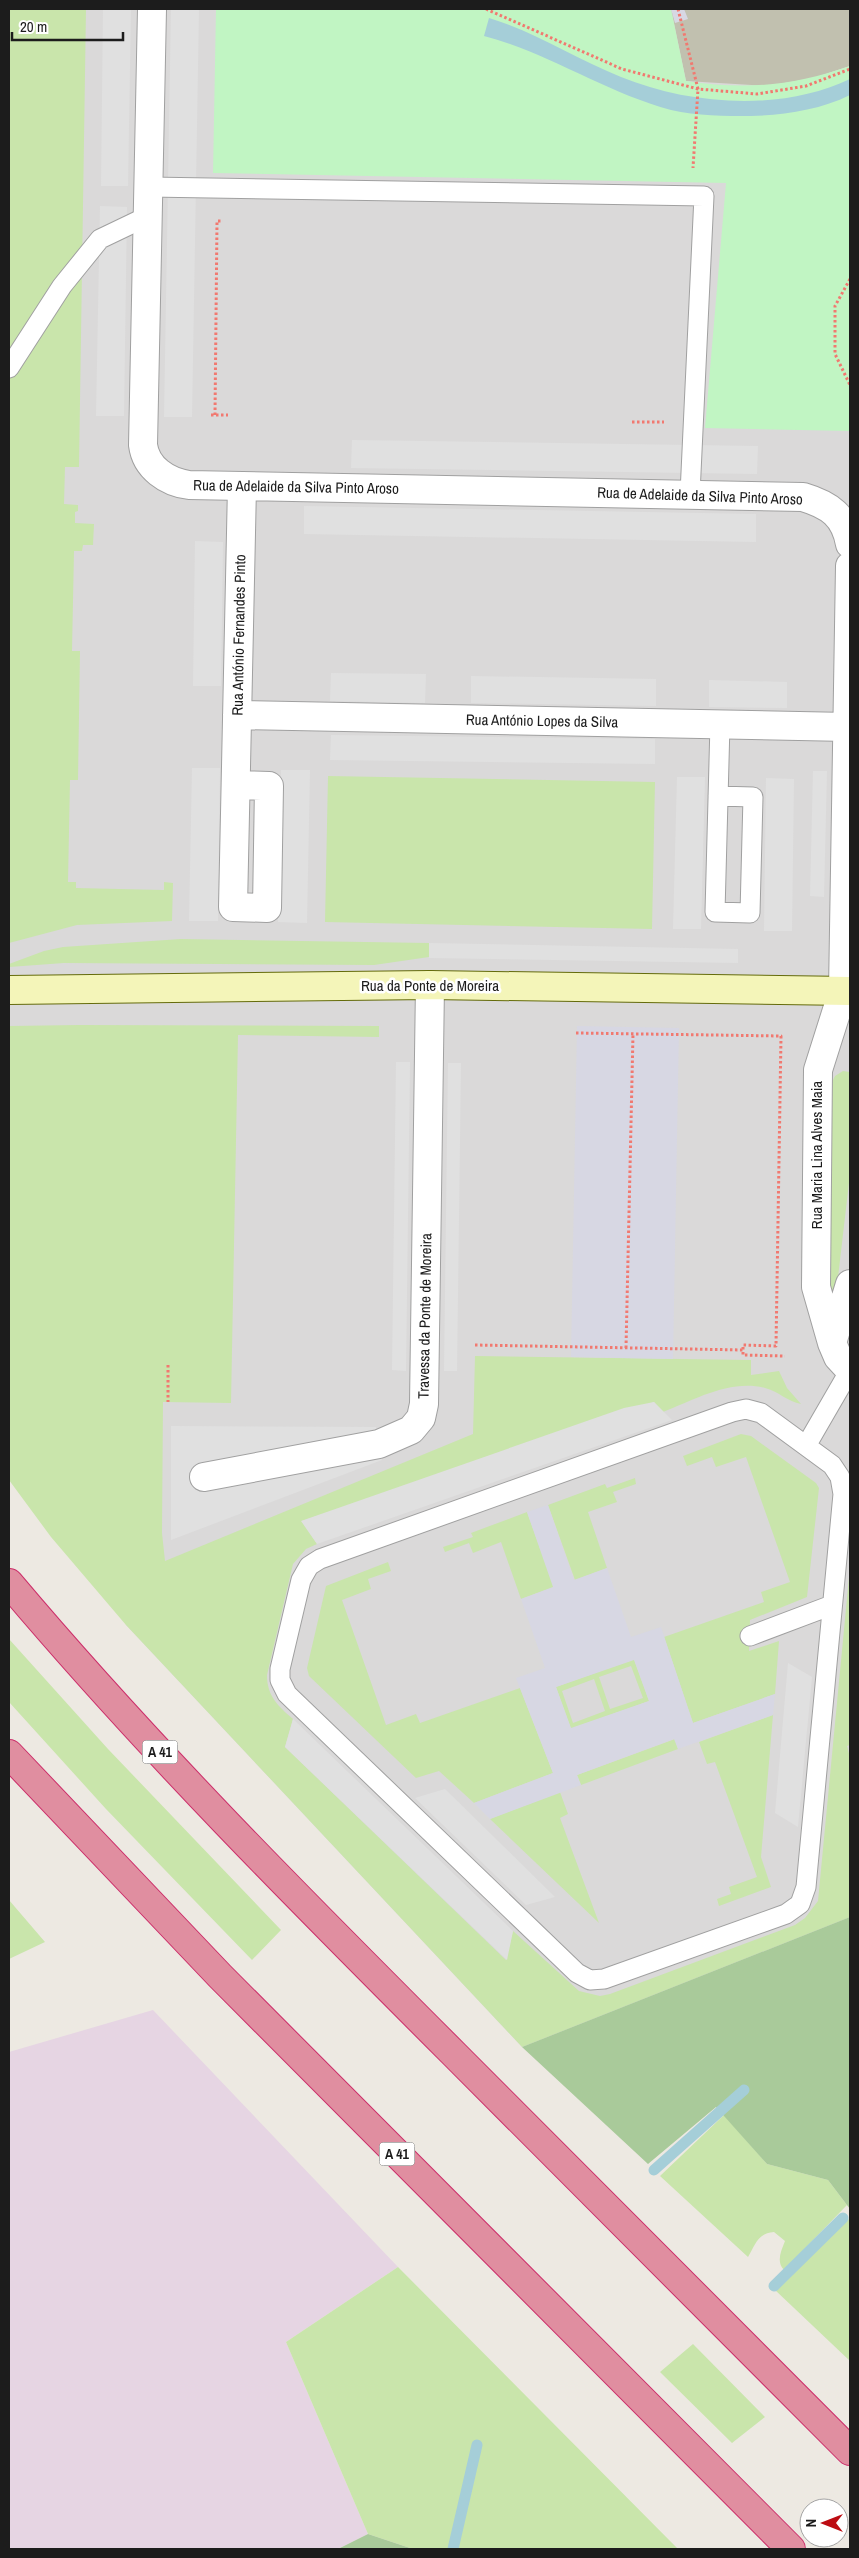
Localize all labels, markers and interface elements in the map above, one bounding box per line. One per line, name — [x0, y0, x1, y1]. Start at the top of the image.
scale bar — [12, 10, 124, 42]
text: 20 m — [20, 16, 47, 37]
street label: Rua de Adelaide da Silva Pinto Aroso — [193, 474, 399, 499]
street label: Rua de Adelaide da Silva Pinto Aroso — [597, 481, 803, 510]
street label: Rua António Fernandes Pinto — [227, 554, 250, 716]
street label: Rua António Lopes da Silva — [466, 709, 619, 732]
street label: Rua da Ponte de Moreira — [361, 975, 499, 996]
street label: Rua Maria Lina Alves Maia — [806, 1081, 827, 1229]
street label: Travessa da Ponte de Moreira — [413, 1233, 436, 1399]
road number: A 41 — [142, 1740, 178, 1764]
road number: A 41 — [380, 2142, 414, 2166]
north arrow — [799, 2498, 849, 2548]
text: N — [802, 2519, 820, 2527]

